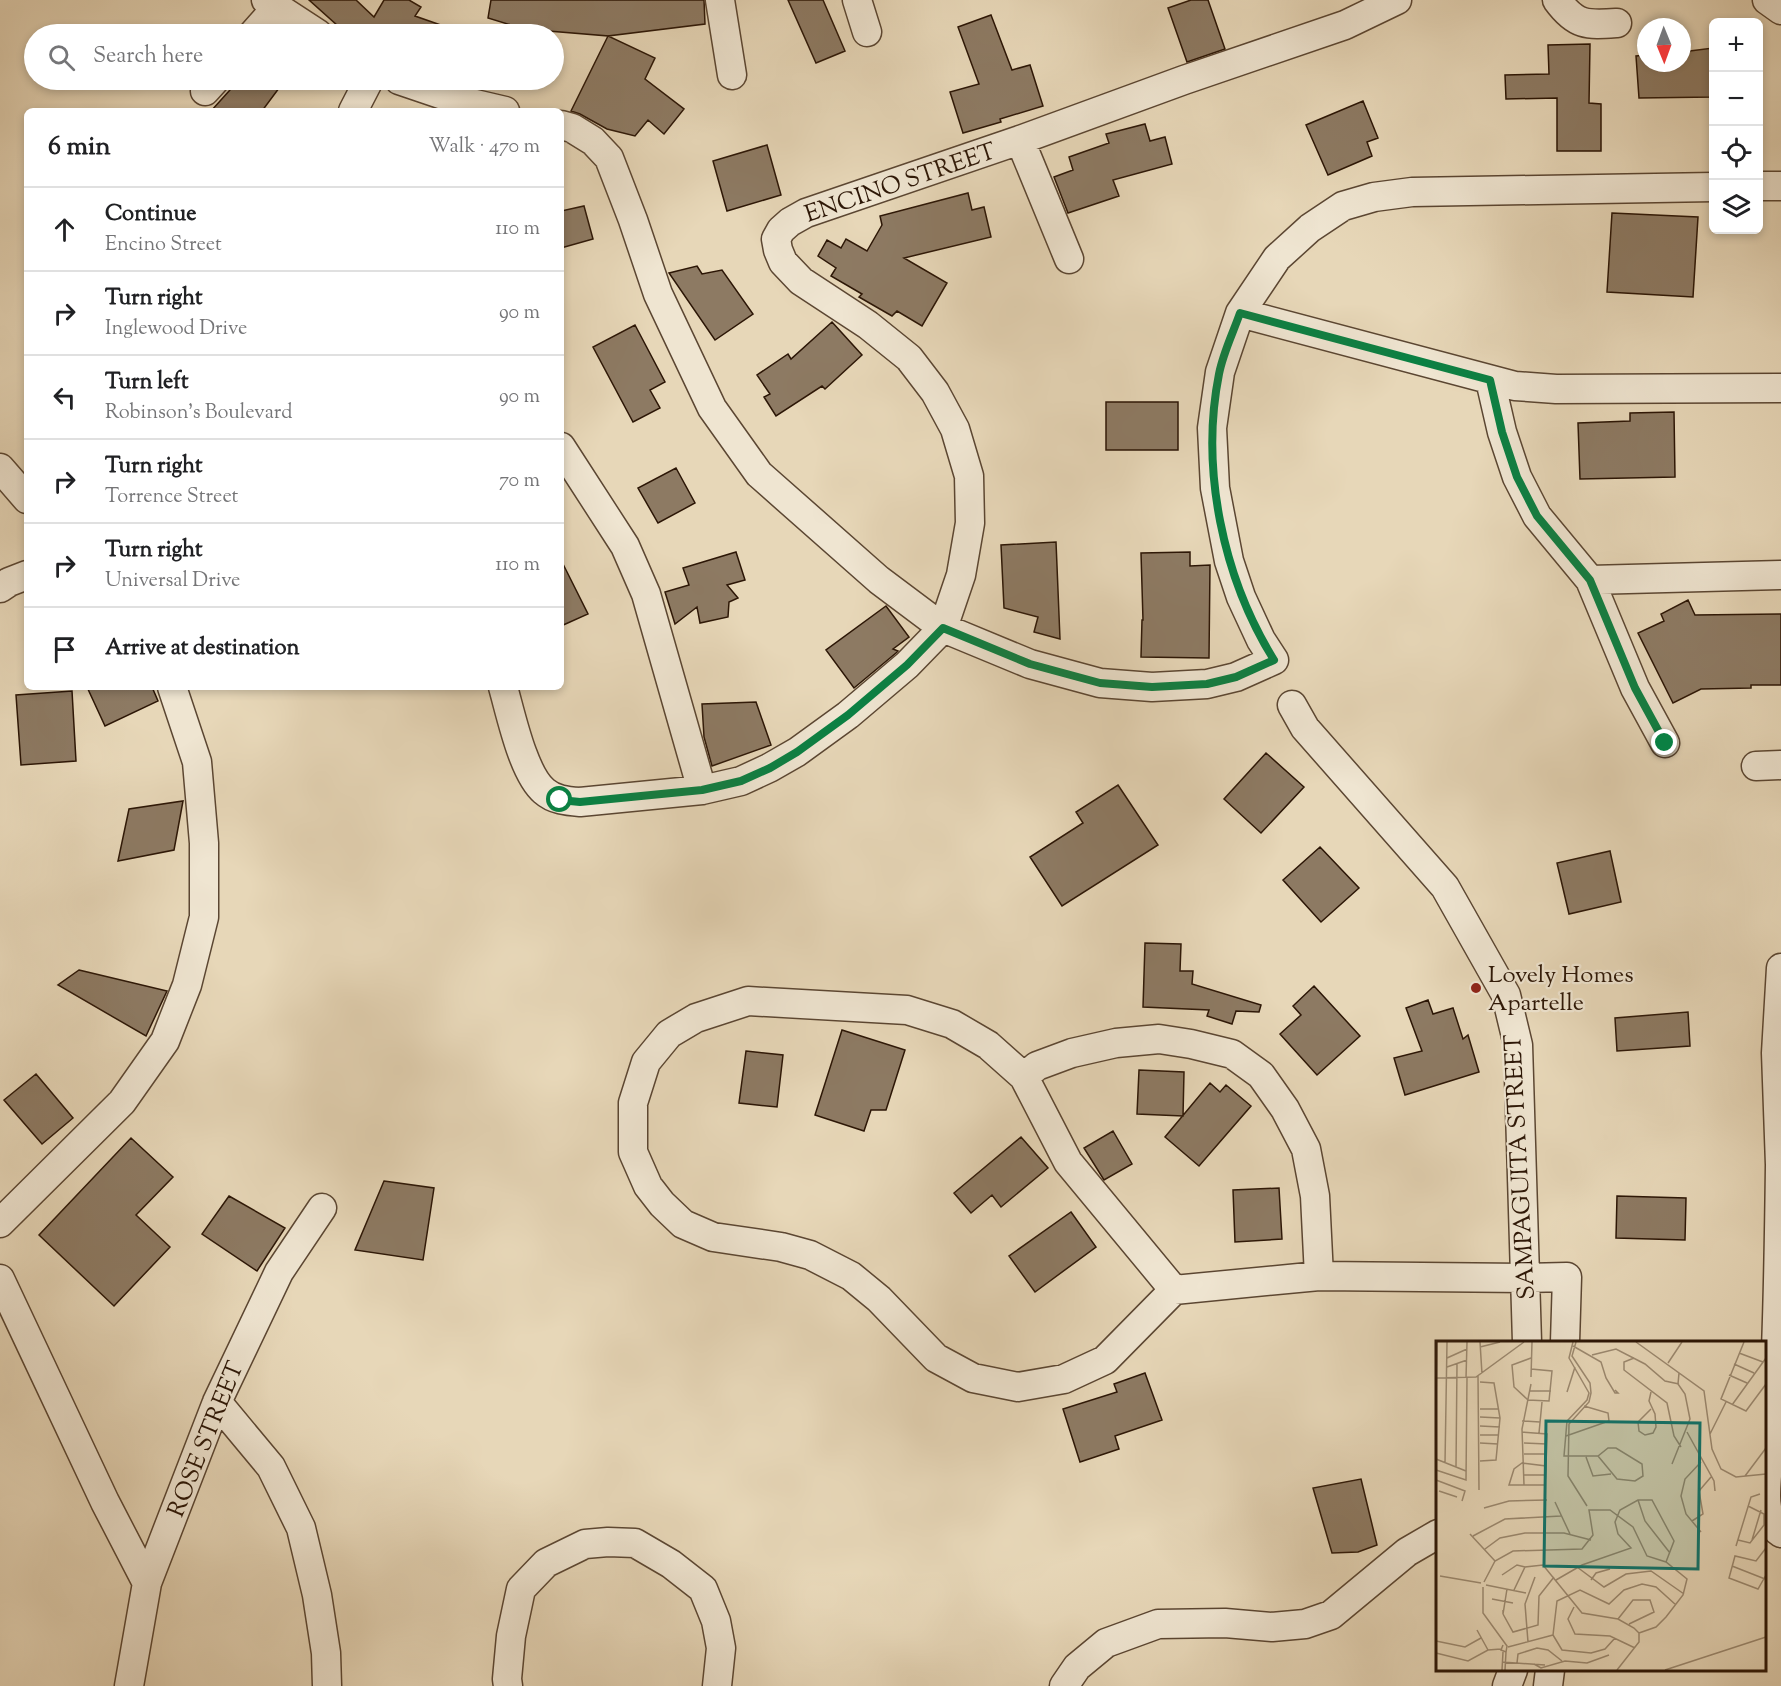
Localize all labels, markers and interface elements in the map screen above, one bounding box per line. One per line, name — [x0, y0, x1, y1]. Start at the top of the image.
north arrow — [1637, 18, 1691, 72]
map controls — [1709, 18, 1763, 234]
button: + — [1709, 18, 1763, 72]
search box — [24, 24, 564, 90]
icon: search — [45, 41, 78, 74]
text: Search here — [93, 41, 203, 73]
button: − — [1709, 72, 1763, 126]
button: locate — [1709, 126, 1763, 180]
text: 6 min — [48, 129, 111, 166]
text: Walk · 470 m — [428, 133, 540, 162]
street label: ENCINO STREET — [801, 135, 1001, 233]
button: layers — [1709, 180, 1763, 234]
text: Continue — [105, 199, 196, 231]
icon: ahead — [48, 213, 81, 246]
text: 110 m — [495, 215, 540, 244]
text: Encino Street — [105, 231, 222, 260]
text: Turn right — [105, 283, 202, 315]
icon: right — [48, 297, 81, 330]
text: 90 m — [499, 299, 540, 328]
text: Inglewood Drive — [105, 315, 247, 344]
text: Turn left — [105, 367, 188, 399]
icon: left — [48, 381, 81, 414]
text: 90 m — [499, 383, 540, 412]
text: Robinson's Boulevard — [105, 399, 292, 428]
text: Turn right — [105, 451, 202, 483]
icon: right — [48, 465, 81, 498]
text: 70 m — [499, 467, 540, 496]
text: Torrence Street — [105, 483, 238, 512]
text: Turn right — [105, 535, 202, 567]
icon: right — [48, 549, 81, 582]
text: 110 m — [495, 551, 540, 580]
text: Universal Drive — [105, 567, 240, 596]
icon: arrive — [48, 633, 81, 666]
text: Arrive at destination — [105, 633, 300, 665]
route end — [1651, 729, 1677, 755]
route start — [546, 786, 572, 812]
place label: Lovely Homes Apartelle — [1488, 959, 1634, 1021]
marker: Lovely Homes Apartelle — [1469, 981, 1483, 995]
street label: SAMPAGUITA STREET — [1497, 1033, 1545, 1300]
inset map — [1436, 1341, 1766, 1671]
street label: ROSE STREET — [160, 1357, 254, 1523]

